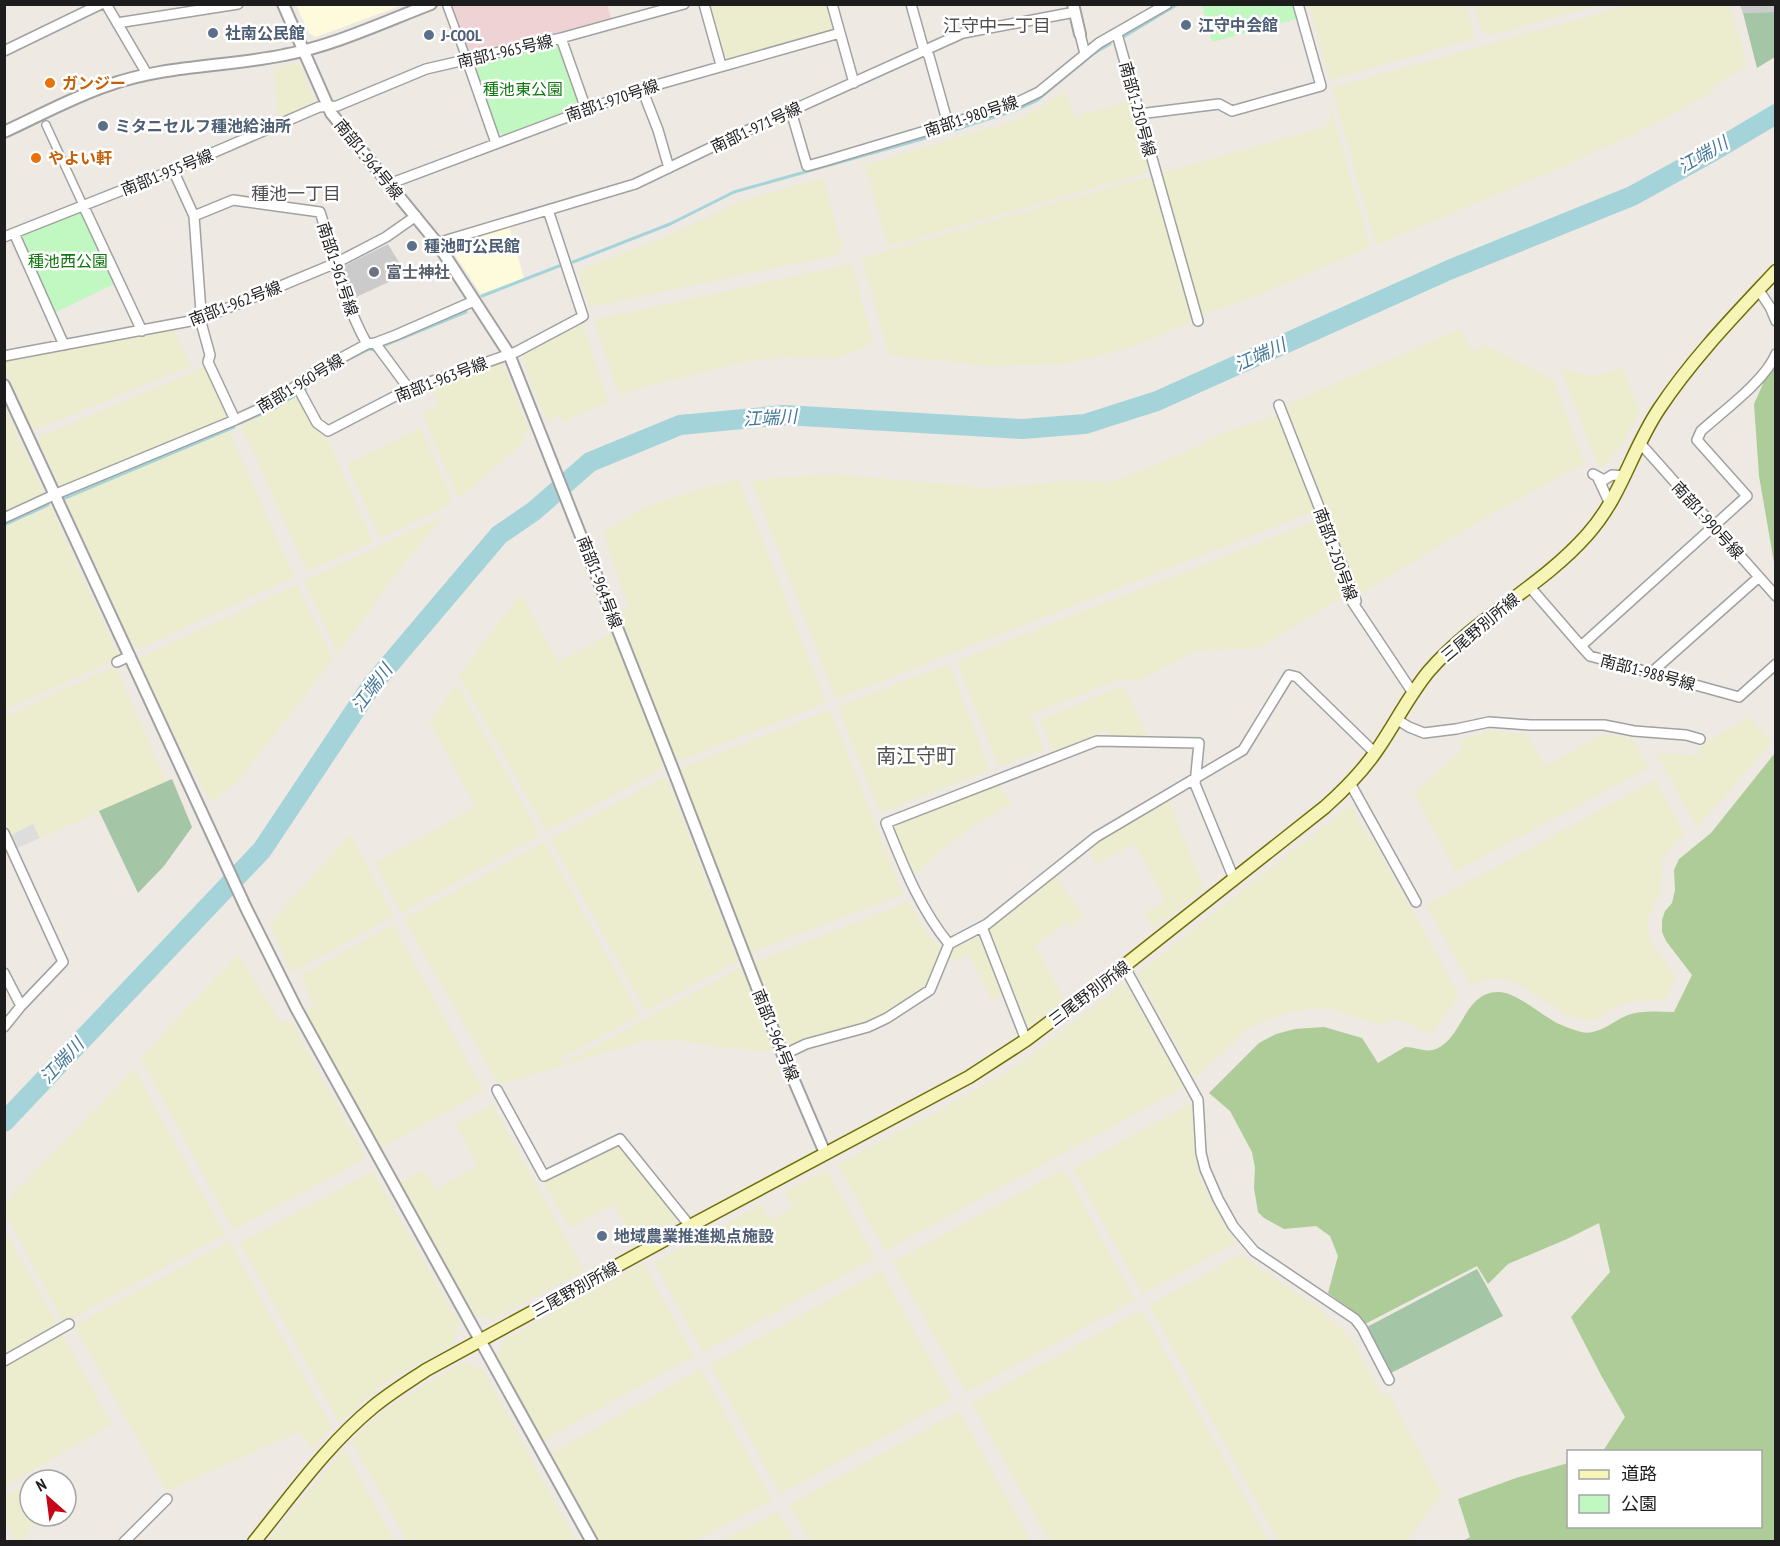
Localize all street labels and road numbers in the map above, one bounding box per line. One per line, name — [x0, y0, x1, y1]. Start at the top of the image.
street label: 南部1-965号線 — [455, 30, 555, 72]
street label: 南部1-250号線 — [1116, 59, 1160, 159]
street label: 南部1-970号線 — [563, 75, 661, 125]
street label: 南部1-980号線 — [922, 91, 1020, 141]
street label: 南部1-971号線 — [708, 97, 804, 157]
street label: 南部1-964号線 — [331, 115, 407, 203]
street label: 南部1-955号線 — [118, 144, 216, 200]
street label: 南部1-961号線 — [313, 220, 363, 318]
street label: 南部1-962号線 — [186, 276, 284, 330]
street label: 南部1-960号線 — [253, 349, 347, 417]
street label: 南部1-963号線 — [392, 352, 490, 406]
street label: 南部1-990号線 — [1668, 477, 1748, 563]
street label: 南部1-250号線 — [1310, 505, 1362, 603]
street label: 南部1-964号線 — [573, 533, 627, 631]
street label: 三尾野別所線 — [1437, 588, 1523, 666]
street label: 南部1-988号線 — [1598, 650, 1698, 694]
street label: 三尾野別所線 — [1045, 956, 1133, 1030]
street label: 南部1-964号線 — [748, 986, 804, 1084]
street label: 三尾野別所線 — [528, 1257, 622, 1321]

